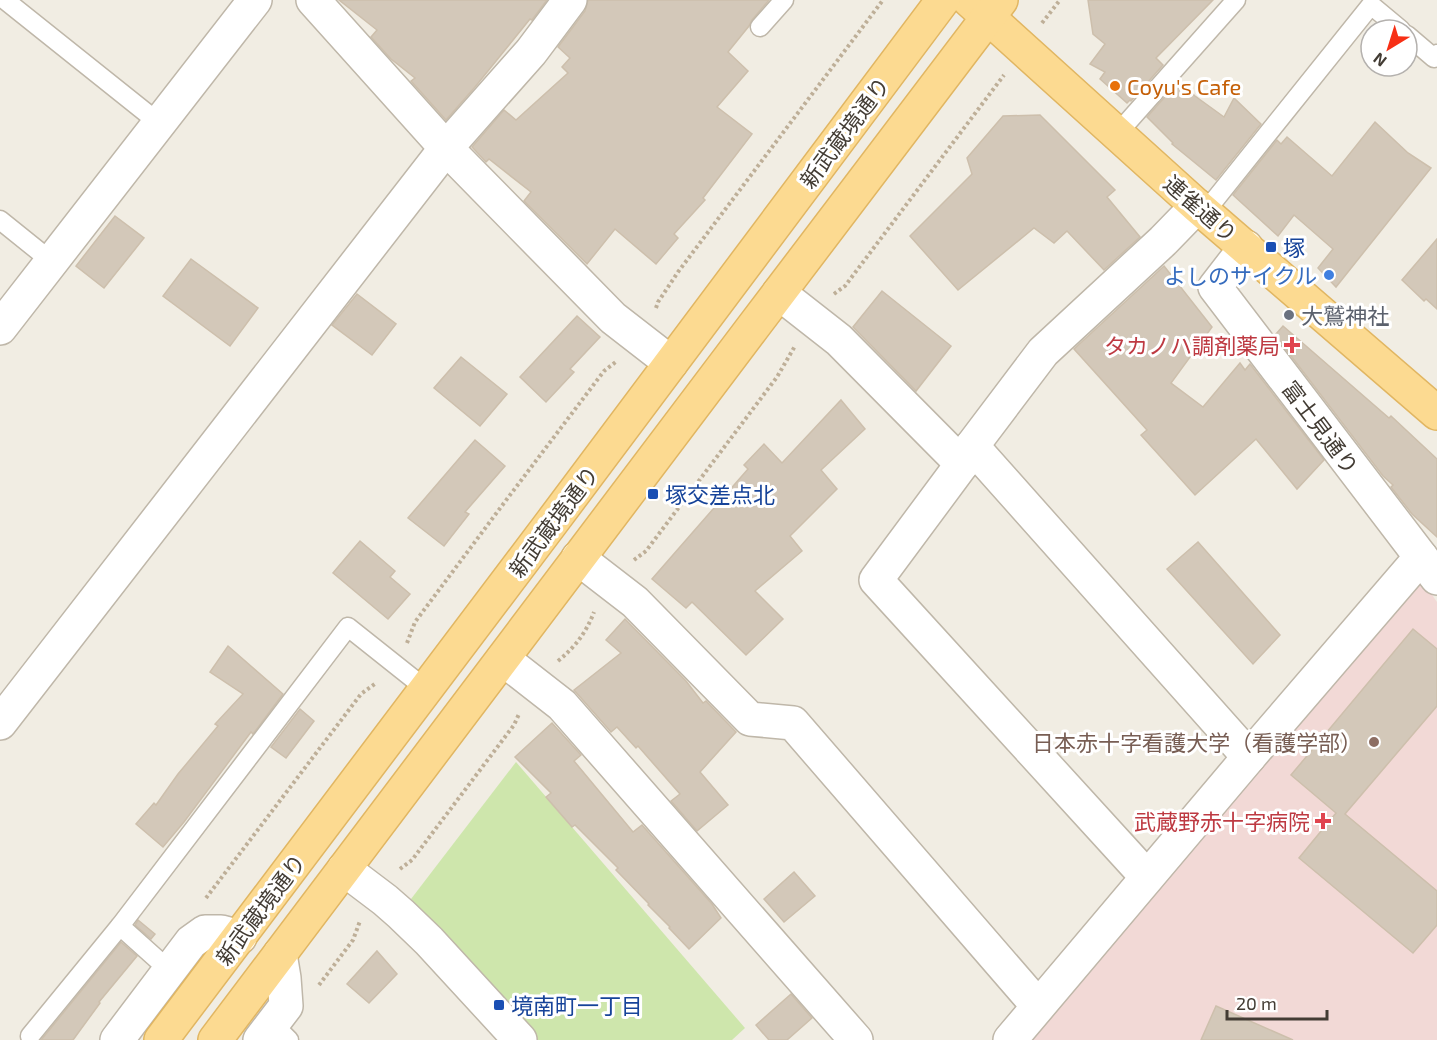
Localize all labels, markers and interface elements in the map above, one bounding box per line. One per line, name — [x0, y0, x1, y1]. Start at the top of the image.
north arrow — [1359, 18, 1419, 78]
text: N — [1369, 49, 1390, 71]
street label: 新武蔵境通り — [794, 71, 894, 193]
place label: Coyu's Cafe — [1127, 73, 1241, 99]
marker: Coyu's Cafe — [1108, 79, 1122, 93]
street label: 連雀通り — [1159, 169, 1243, 247]
place label: 塚 — [1283, 234, 1305, 260]
marker: 塚 — [1264, 240, 1278, 254]
place label: よしのサイクル — [1164, 262, 1317, 288]
marker: よしのサイクル — [1322, 268, 1336, 282]
place label: 大鷲神社 — [1301, 302, 1389, 328]
marker: 大鷲神社 — [1282, 308, 1296, 322]
place label: タカノハ調剤薬局 — [1104, 332, 1280, 358]
marker: タカノハ調剤薬局 — [1285, 338, 1299, 352]
street label: 富士見通り — [1278, 375, 1364, 479]
street label: 新武蔵境通り — [503, 460, 603, 582]
place label: 塚交差点北 — [665, 481, 775, 507]
marker: 塚交差点北 — [646, 487, 660, 501]
place label: 日本赤十字看護大学（看護学部） — [1032, 729, 1362, 755]
marker: 日本赤十字看護大学（看護学部） — [1367, 735, 1381, 749]
place label: 武蔵野赤十字病院 — [1134, 808, 1310, 834]
marker: 武蔵野赤十字病院 — [1314, 812, 1332, 830]
street label: 新武蔵境通り — [210, 848, 310, 970]
scale bar — [1227, 983, 1328, 1021]
place label: 境南町一丁目 — [511, 992, 643, 1018]
text: 20 m — [1236, 992, 1277, 1014]
marker: 境南町一丁目 — [492, 998, 506, 1012]

